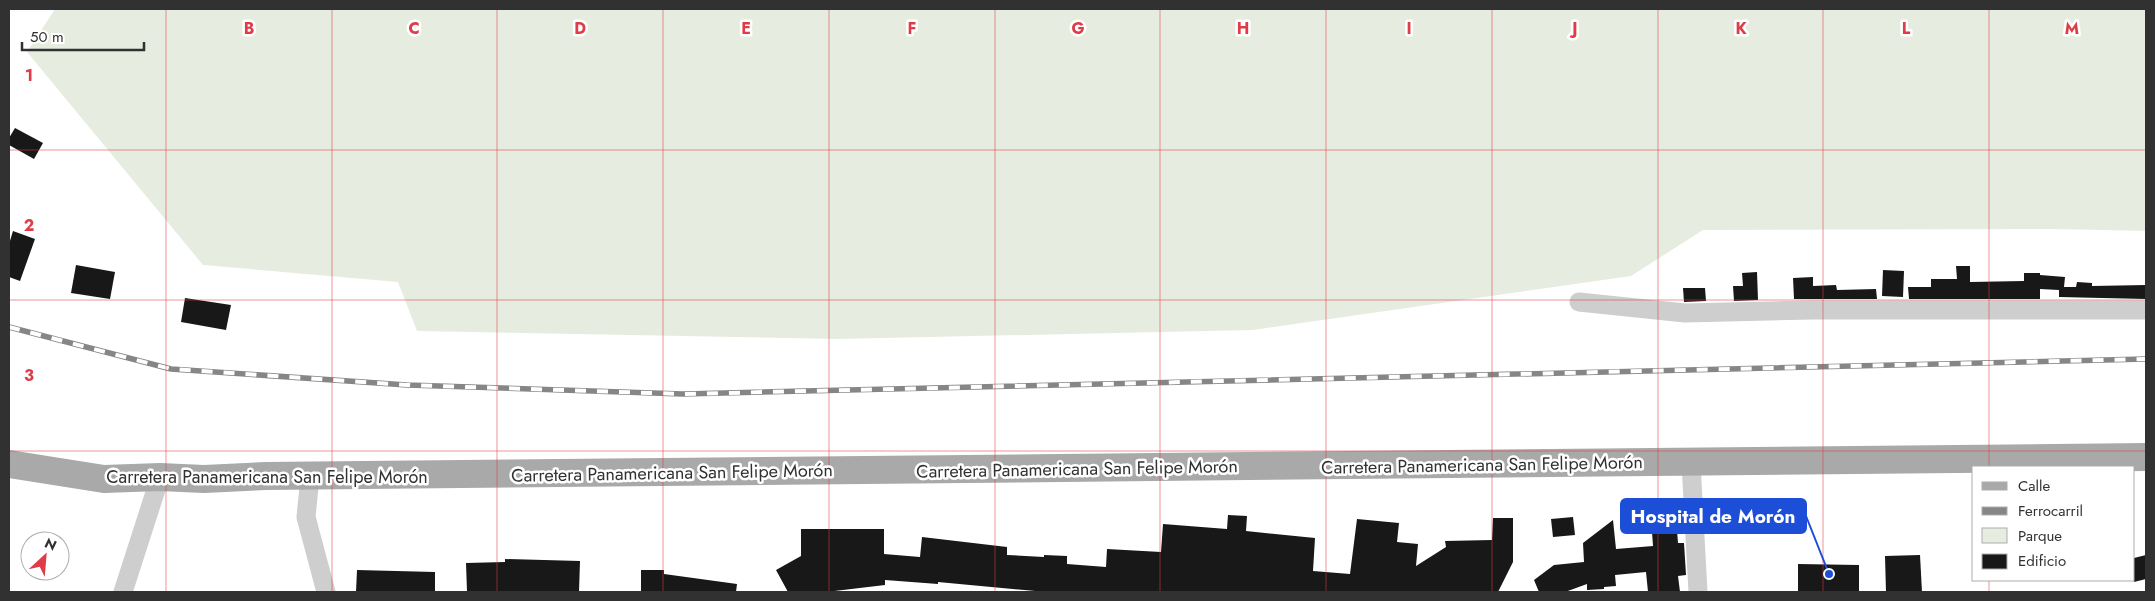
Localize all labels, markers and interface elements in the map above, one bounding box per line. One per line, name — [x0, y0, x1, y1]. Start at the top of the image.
text: B — [244, 17, 254, 40]
text: C — [408, 17, 420, 40]
text: D — [574, 17, 586, 40]
text: E — [741, 17, 751, 40]
text: F — [908, 17, 916, 40]
text: G — [1071, 17, 1085, 40]
text: H — [1237, 17, 1249, 40]
text: I — [1406, 17, 1412, 40]
text: J — [1569, 17, 1578, 40]
text: K — [1735, 17, 1747, 40]
text: L — [1902, 17, 1911, 40]
text: M — [2065, 17, 2079, 40]
scale bar — [22, 20, 145, 52]
text: 50 m — [30, 26, 64, 48]
text: 1 — [25, 64, 33, 87]
text: 2 — [24, 214, 34, 237]
text: 3 — [24, 364, 34, 387]
street label: Carretera Panamericana San Felipe Morón — [1321, 449, 1643, 481]
street label: Carretera Panamericana San Felipe Morón — [916, 453, 1238, 485]
street label: Carretera Panamericana San Felipe Morón — [511, 457, 833, 489]
street label: Carretera Panamericana San Felipe Morón — [106, 464, 428, 490]
legend — [1972, 466, 2135, 581]
text: Calle — [2018, 475, 2050, 497]
callout: Hospital de Morón — [1621, 499, 1806, 533]
text: Ferrocarril — [2018, 500, 2083, 522]
text: Hospital de Morón — [1631, 503, 1796, 530]
text: Parque — [2018, 525, 2062, 547]
north arrow — [20, 531, 70, 581]
text: N — [41, 533, 60, 556]
text: Edificio — [2018, 550, 2066, 572]

